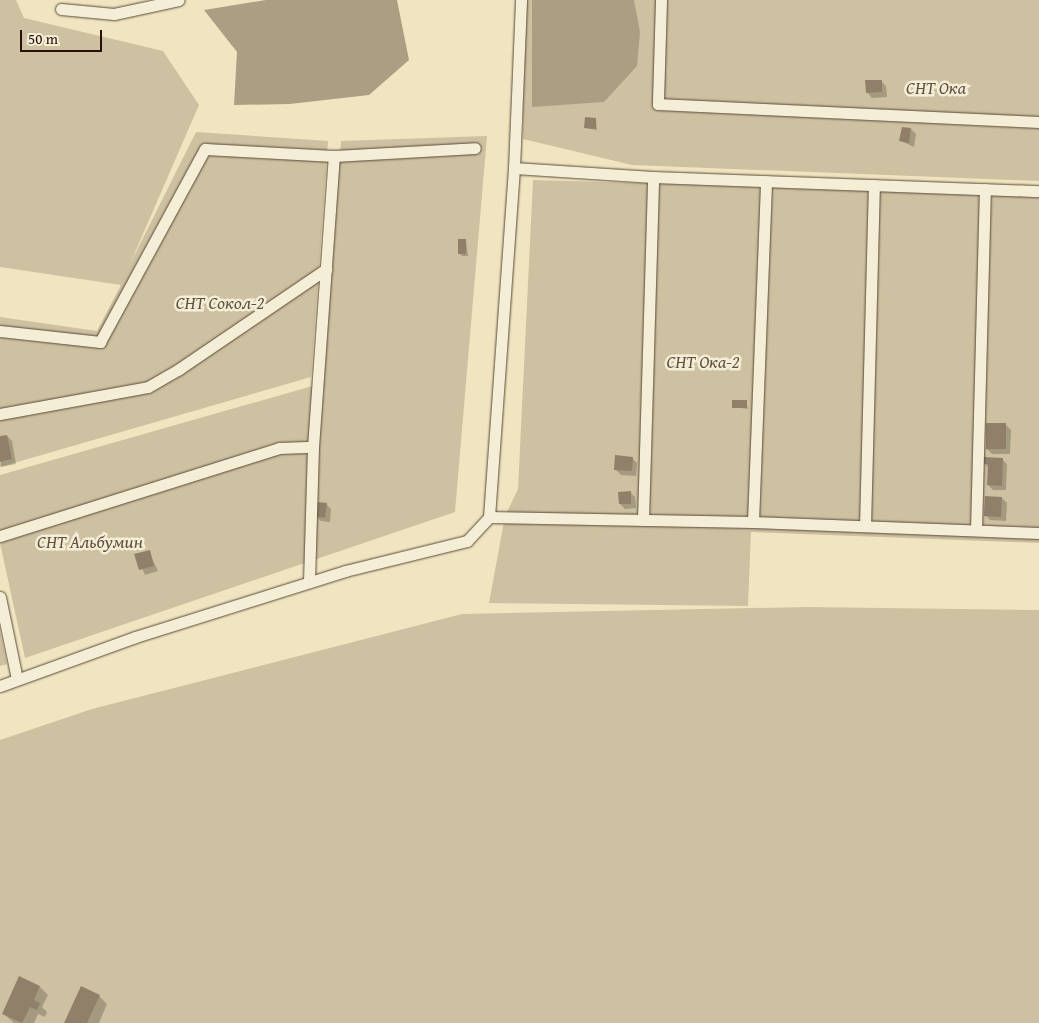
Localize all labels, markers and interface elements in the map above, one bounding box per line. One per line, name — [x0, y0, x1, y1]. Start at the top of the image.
scale bar — [22, 20, 105, 52]
text: 50 m — [28, 28, 58, 49]
park label: СНТ Ока — [906, 77, 966, 99]
park label: СНТ Сокол-2 — [176, 292, 264, 314]
park label: СНТ Ока-2 — [666, 351, 740, 373]
park label: СНТ Альбумин — [37, 531, 143, 553]

